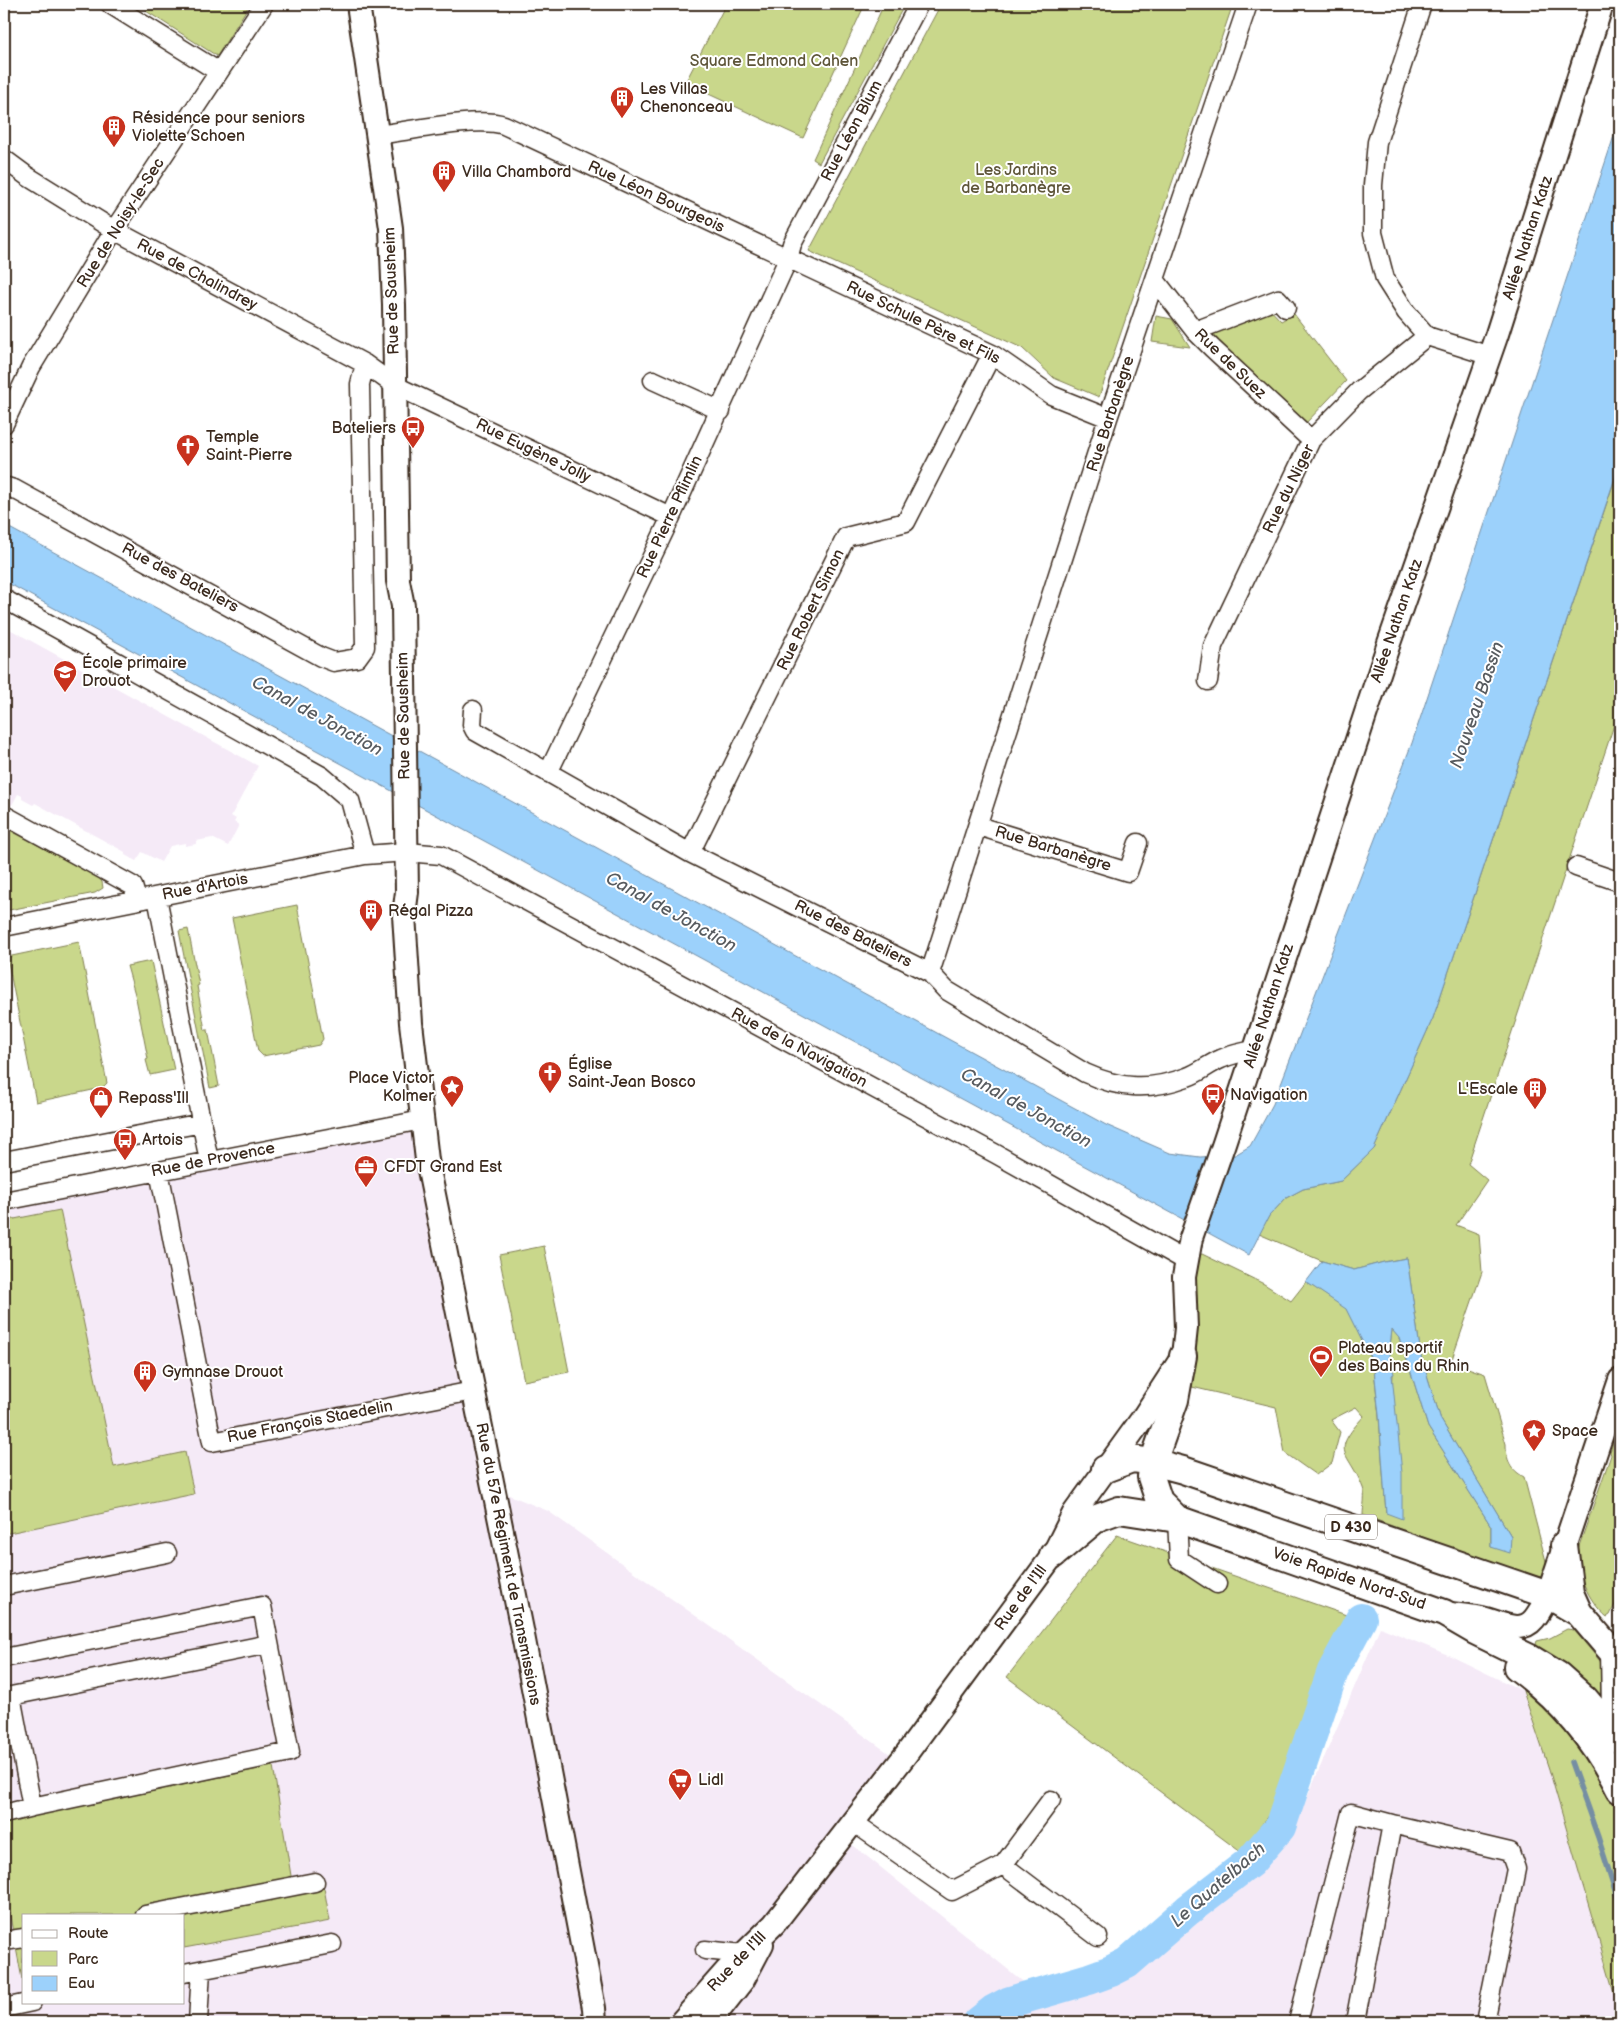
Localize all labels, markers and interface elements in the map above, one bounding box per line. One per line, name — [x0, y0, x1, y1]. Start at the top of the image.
park label: Square Edmond Cahen — [690, 52, 858, 71]
street label: Rue Léon Blum — [817, 77, 887, 185]
place label: Les Villas Chenonceau — [640, 80, 733, 117]
building icon: Les Villas Chenonceau — [609, 85, 635, 119]
place label: Résidence pour seniors Violette Schoen — [132, 109, 305, 146]
building icon: Résidence pour seniors Violette Schoen — [101, 114, 127, 148]
street label: Rue de Noisy-le-Sec — [73, 155, 169, 291]
street label: Rue Léon Bourgeois — [585, 157, 727, 237]
building icon: Villa Chambord — [431, 159, 457, 193]
park label: Les Jardins de Barbanègre — [961, 161, 1071, 198]
place label: Villa Chambord — [462, 163, 571, 182]
street label: Allée Nathan Katz — [1499, 173, 1557, 302]
street label: Rue de Sausheim — [380, 227, 404, 355]
street label: Rue de Chalindrey — [133, 235, 261, 315]
street label: Rue Schule Père et Fils — [843, 277, 1003, 369]
street label: Rue de Suez — [1190, 325, 1270, 403]
street label: Rue Barbanègre — [1083, 353, 1139, 474]
bus stop icon: Bateliers — [400, 415, 426, 449]
street label: Rue Eugène Jolly — [472, 415, 594, 487]
place label: Bateliers — [332, 419, 396, 438]
place label: Temple Saint-Pierre — [206, 428, 293, 465]
church icon: Temple Saint-Pierre — [175, 433, 201, 467]
street label: Rue du Niger — [1259, 441, 1319, 537]
street label: Rue Pierre Pflimlin — [633, 453, 707, 581]
street label: Rue des Bateliers — [118, 539, 242, 617]
street label: Rue Robert Simon — [773, 546, 849, 674]
street label: Allée Nathan Katz — [1367, 556, 1427, 685]
water label: Nouveau Bassin — [1446, 639, 1508, 771]
place label: École primaire Drouot — [82, 652, 187, 691]
street label: Rue de Sausheim — [393, 652, 415, 780]
school or university icon: École primaire Drouot — [52, 659, 78, 693]
water label: Canal de Jonction — [248, 671, 386, 761]
street label: Rue Barbanègre — [992, 822, 1114, 876]
water label: Canal de Jonction — [602, 867, 740, 957]
street label: Rue d'Artois — [161, 869, 249, 905]
street label: Rue des Bateliers — [791, 896, 915, 972]
building icon: Régal Pizza — [358, 898, 384, 932]
place label: Régal Pizza — [388, 902, 473, 921]
street label: Allée Nathan Katz — [1240, 941, 1298, 1070]
street label: Rue de la Navigation — [728, 1004, 870, 1092]
place label: Église Saint-Jean Bosco — [568, 1053, 696, 1092]
church icon: Église Saint-Jean Bosco — [537, 1060, 563, 1094]
water label: Canal de Jonction — [957, 1063, 1095, 1153]
place label: Place Victor Kolmer — [348, 1069, 434, 1106]
place icon: Place Victor Kolmer — [439, 1074, 465, 1108]
building icon: L'Escale — [1522, 1076, 1548, 1110]
place label: L'Escale — [1458, 1080, 1519, 1099]
bus stop icon: Navigation — [1200, 1082, 1226, 1116]
shop icon: Repass'Ill — [88, 1085, 114, 1119]
place label: Navigation — [1230, 1086, 1308, 1105]
place label: Repass'Ill — [118, 1089, 189, 1108]
bus stop icon: Artois — [112, 1127, 138, 1161]
place label: Artois — [142, 1131, 183, 1150]
street label: Rue de Provence — [150, 1139, 277, 1181]
office icon: CFDT Grand Est — [353, 1154, 379, 1188]
place label: CFDT Grand Est — [384, 1158, 502, 1177]
place label: Plateau sportif des Bains du Rhin — [1338, 1339, 1469, 1376]
sports icon: Plateau sportif des Bains du Rhin — [1308, 1344, 1334, 1378]
building icon: Gymnase Drouot — [132, 1359, 158, 1393]
place label: Gymnase Drouot — [162, 1363, 283, 1382]
street label: Rue François Staedelin — [226, 1397, 394, 1447]
place icon: Space — [1521, 1418, 1547, 1452]
street label: Rue du 57e Régiment de Transmissions — [471, 1421, 545, 1707]
place label: Space — [1552, 1422, 1599, 1441]
road number: D 430 — [1325, 1514, 1377, 1540]
street label: Voie Rapide Nord-Sud — [1270, 1544, 1428, 1614]
street label: Rue de l'Ill — [991, 1562, 1051, 1634]
supermarket icon: Lidl — [667, 1767, 693, 1801]
place label: Lidl — [698, 1771, 724, 1790]
water label: Le Quatelbach — [1166, 1838, 1270, 1932]
legend — [22, 1914, 185, 2004]
text: Route — [68, 1924, 109, 1943]
street label: Rue de l'Ill — [704, 1928, 770, 1996]
text: Parc — [68, 1950, 98, 1969]
text: Eau — [68, 1974, 95, 1993]

